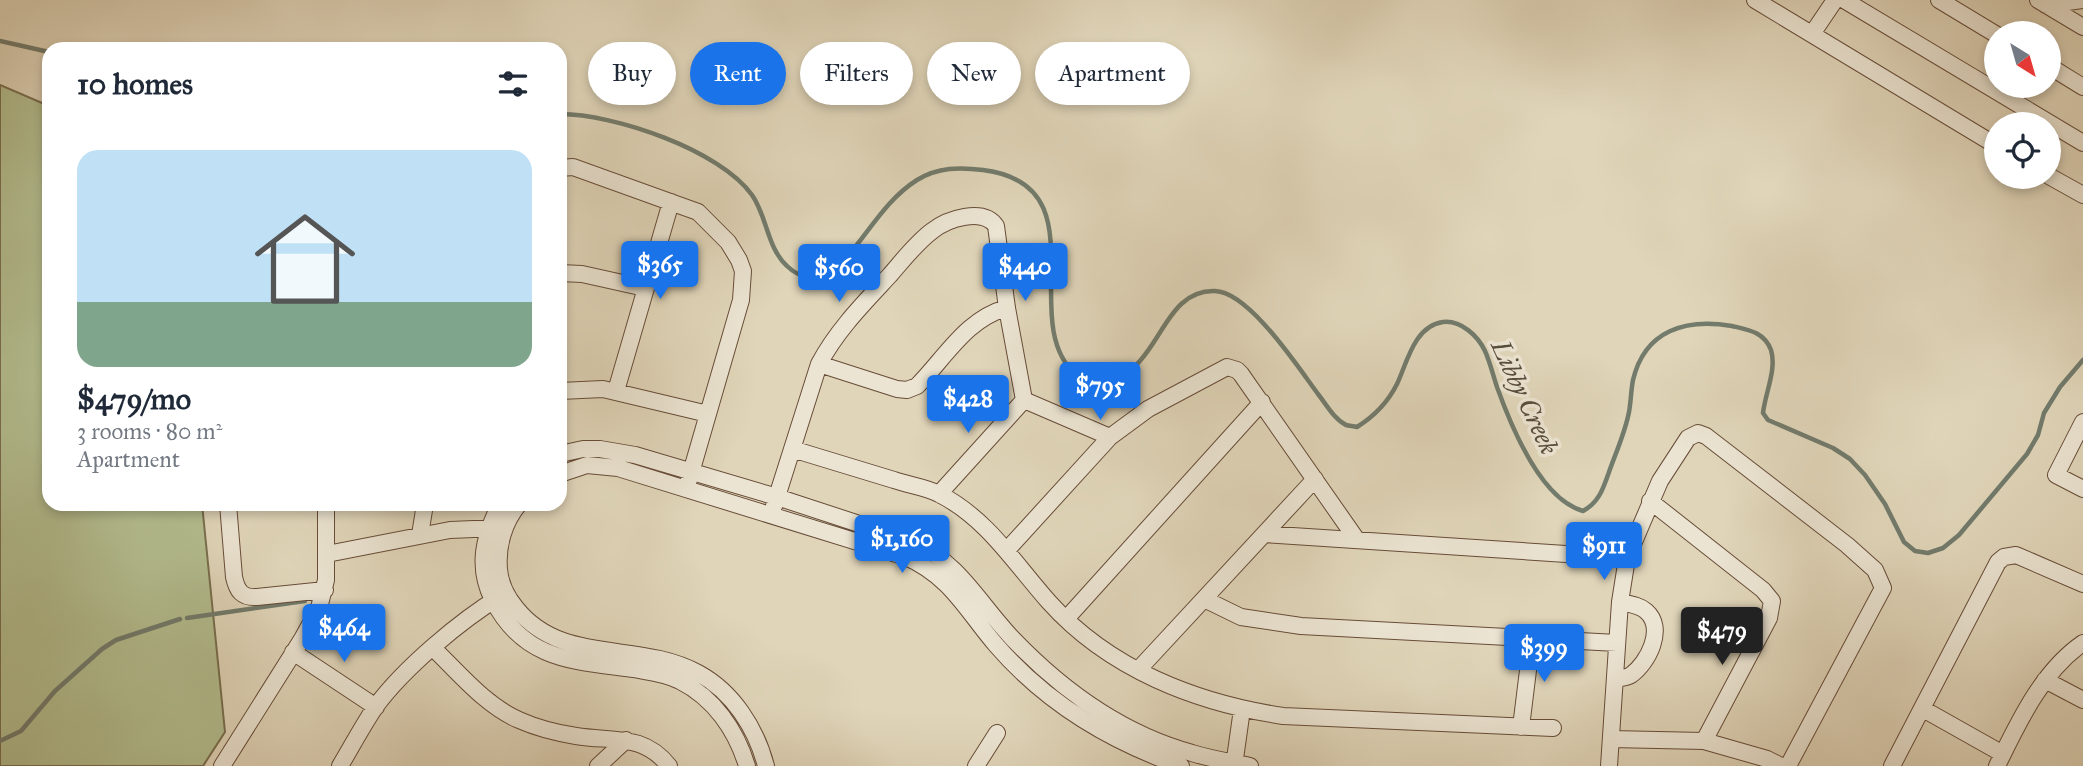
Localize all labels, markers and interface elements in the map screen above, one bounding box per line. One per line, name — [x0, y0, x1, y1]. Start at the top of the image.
north arrow — [1984, 21, 2062, 98]
map controls — [1984, 21, 2061, 189]
chip: Buy — [588, 42, 676, 105]
chip: Rent — [690, 42, 786, 105]
chip: Filters — [800, 42, 913, 105]
chip: New — [927, 42, 1021, 105]
chip: Apartment — [1035, 42, 1190, 105]
icon: filters — [494, 65, 532, 103]
text: 10 homes — [77, 66, 193, 102]
button: locate — [1984, 112, 2061, 189]
icon: home — [242, 196, 368, 322]
pin: $365 — [619, 242, 701, 301]
pin: $560 — [798, 244, 880, 304]
pin: $440 — [984, 244, 1066, 303]
text: $365 — [637, 250, 683, 278]
text: $440 — [999, 252, 1051, 280]
text: $560 — [814, 253, 864, 281]
water label: Libby Creek — [1484, 334, 1566, 460]
pin: $795 — [1059, 362, 1141, 422]
text: $795 — [1075, 371, 1125, 399]
pin: $428 — [927, 376, 1009, 435]
text: $479/mo — [77, 381, 191, 417]
text: $428 — [943, 384, 993, 412]
text: 3 rooms · 80 m² — [77, 417, 222, 445]
text: Apartment — [77, 445, 180, 473]
pin: $1,160 — [845, 516, 959, 575]
pin: $911 — [1563, 522, 1645, 582]
text: $1,160 — [870, 524, 934, 552]
text: $911 — [1582, 531, 1626, 559]
pin: $464 — [303, 604, 385, 664]
pin: $479 — [1681, 608, 1763, 667]
text: $464 — [318, 613, 370, 641]
text: $479 — [1697, 616, 1747, 644]
pin: $399 — [1503, 624, 1585, 684]
text: $399 — [1520, 633, 1568, 661]

